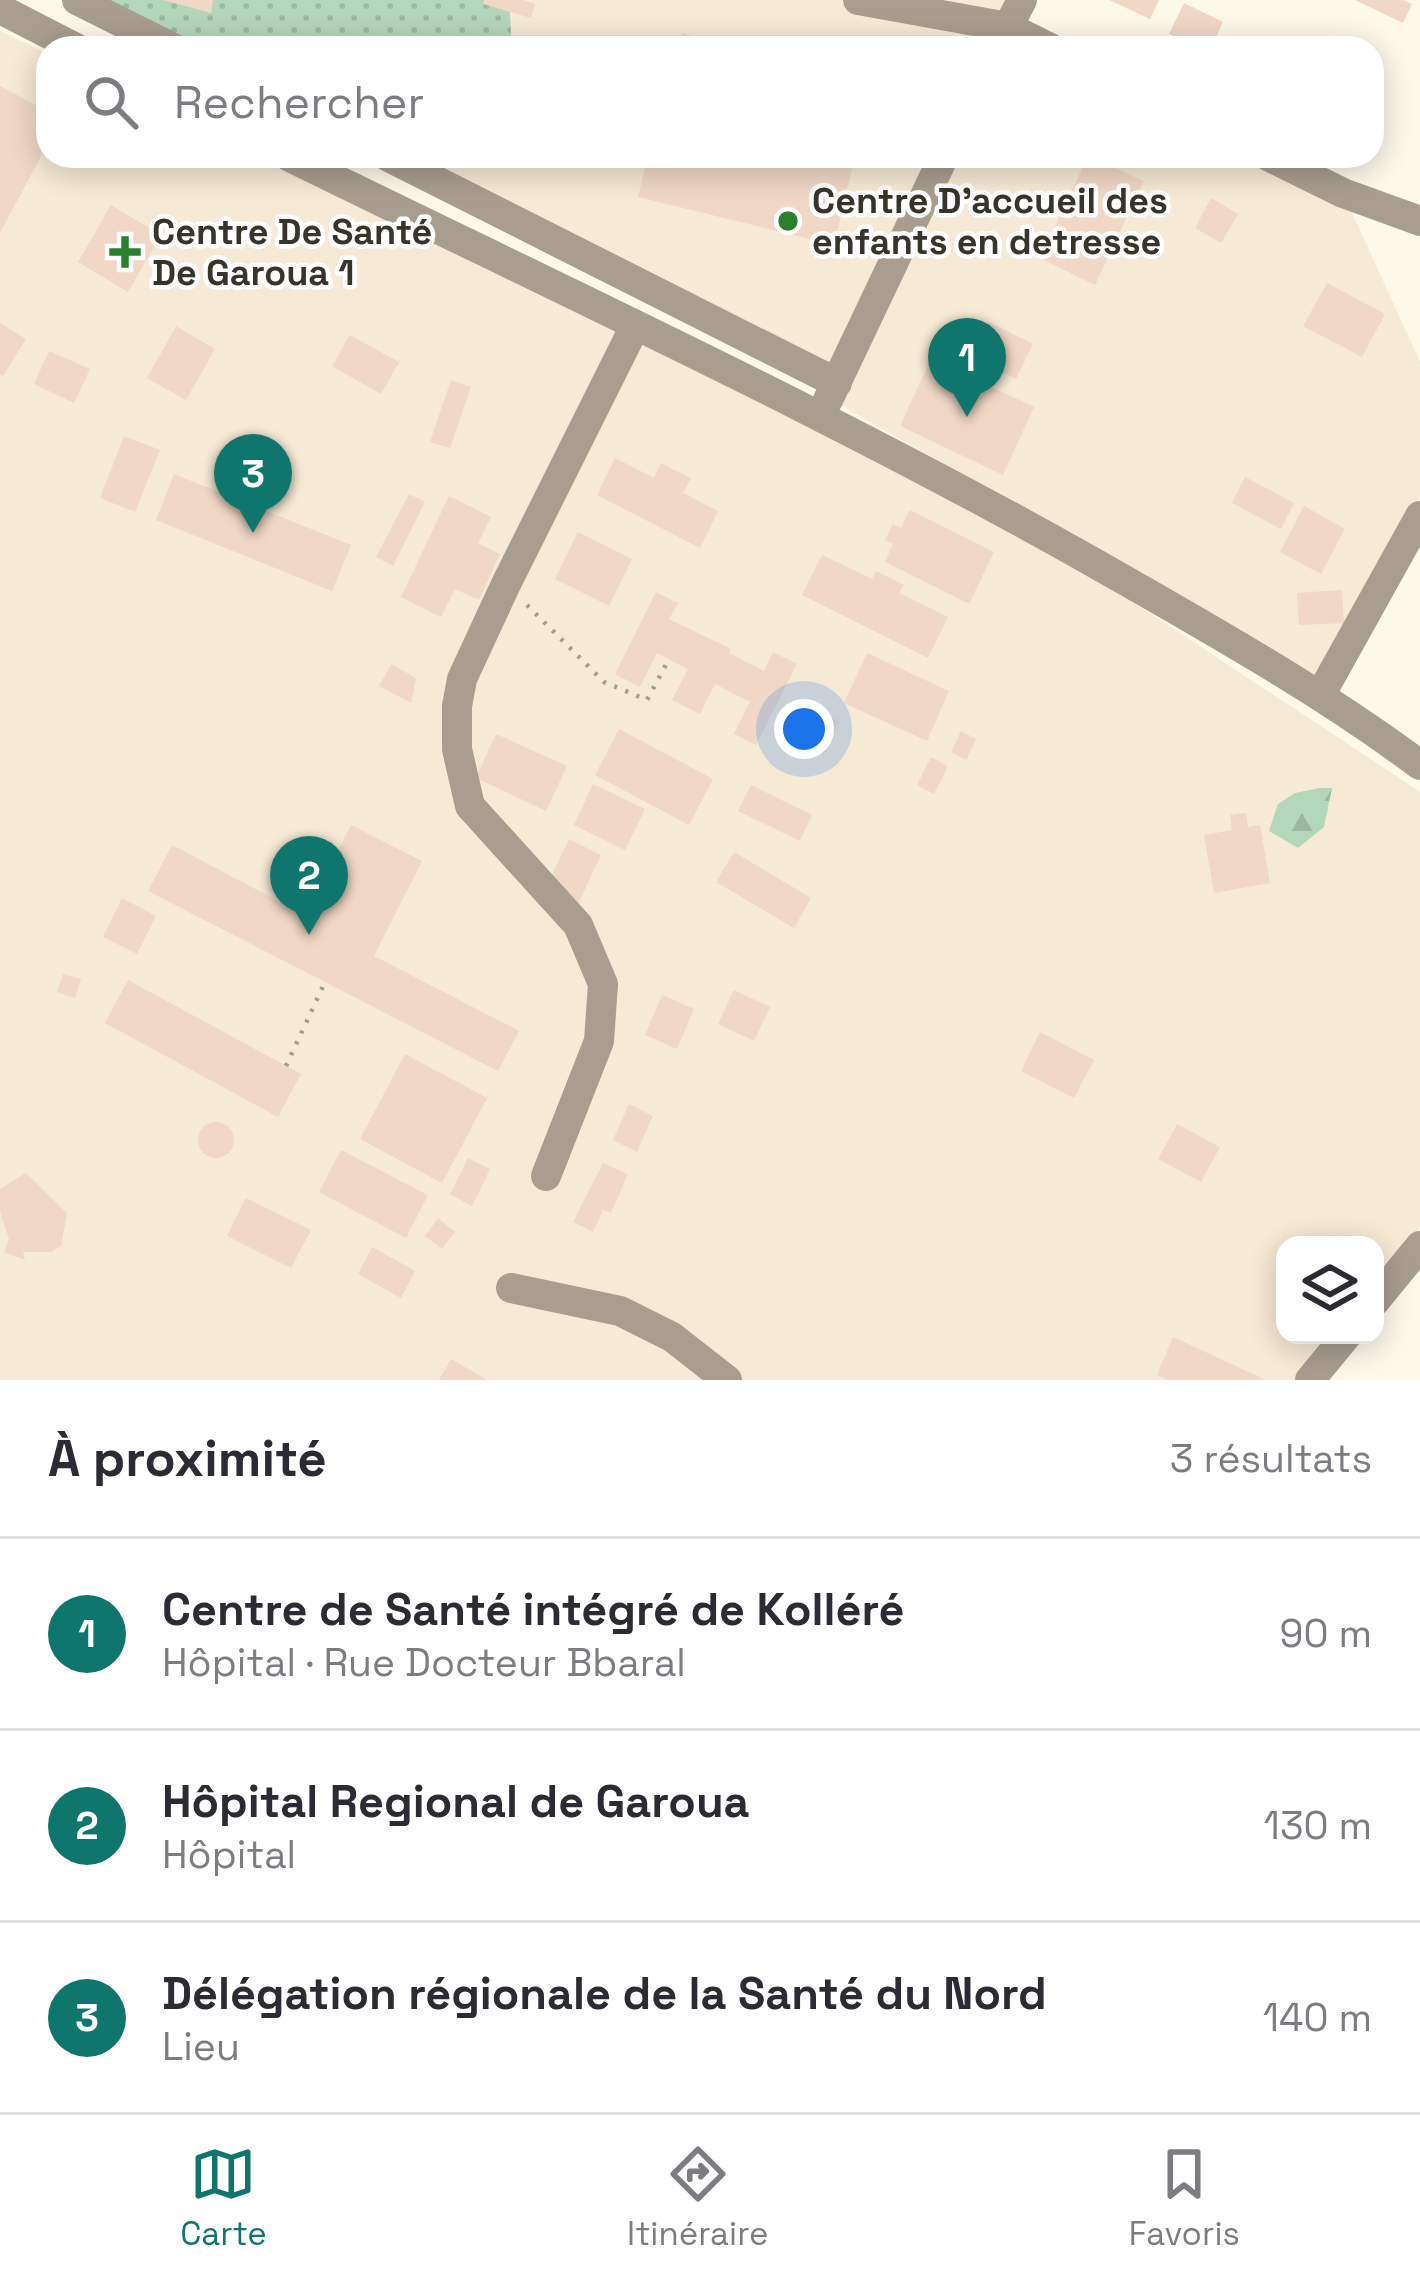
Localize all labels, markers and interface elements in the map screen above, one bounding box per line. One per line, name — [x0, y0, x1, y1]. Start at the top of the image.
search box — [36, 36, 1384, 168]
icon: search — [78, 69, 144, 135]
text: Rechercher — [174, 74, 424, 131]
place label: Centre D'accueil des enfants en detresse — [812, 178, 1168, 265]
marker: Centre D'accueil des enfants en detresse — [775, 208, 801, 234]
place label: Centre De Santé De Garoua 1 — [152, 209, 432, 296]
marker: Centre De Santé De Garoua 1 — [109, 236, 141, 268]
pin: 1 — [928, 318, 1006, 417]
pin: 3 — [214, 434, 292, 533]
your location — [774, 699, 834, 759]
pin: 2 — [270, 836, 348, 935]
map controls — [1276, 1236, 1384, 1344]
button: layers — [1276, 1236, 1384, 1344]
text: À proximité — [48, 1426, 327, 1491]
text: 3 résultats — [1170, 1434, 1372, 1483]
text: Centre de Santé intégré de Kolléré — [162, 1581, 904, 1638]
text: 1 — [78, 1609, 96, 1658]
text: 90 m — [1280, 1609, 1372, 1658]
text: Hôpital · Rue Docteur Bbaral — [162, 1638, 686, 1687]
text: Hôpital Regional de Garoua — [162, 1773, 750, 1830]
text: 2 — [75, 1801, 99, 1850]
text: 130 m — [1264, 1801, 1372, 1850]
text: Hôpital — [162, 1830, 296, 1879]
text: Délégation régionale de la Santé du Nord — [162, 1965, 1047, 2022]
text: 3 — [75, 1993, 99, 2042]
text: 140 m — [1263, 1993, 1372, 2042]
text: Lieu — [162, 2022, 240, 2071]
tab: Carte — [180, 2141, 267, 2255]
tab: Itinéraire — [627, 2141, 769, 2255]
tab: Favoris — [1129, 2141, 1240, 2255]

